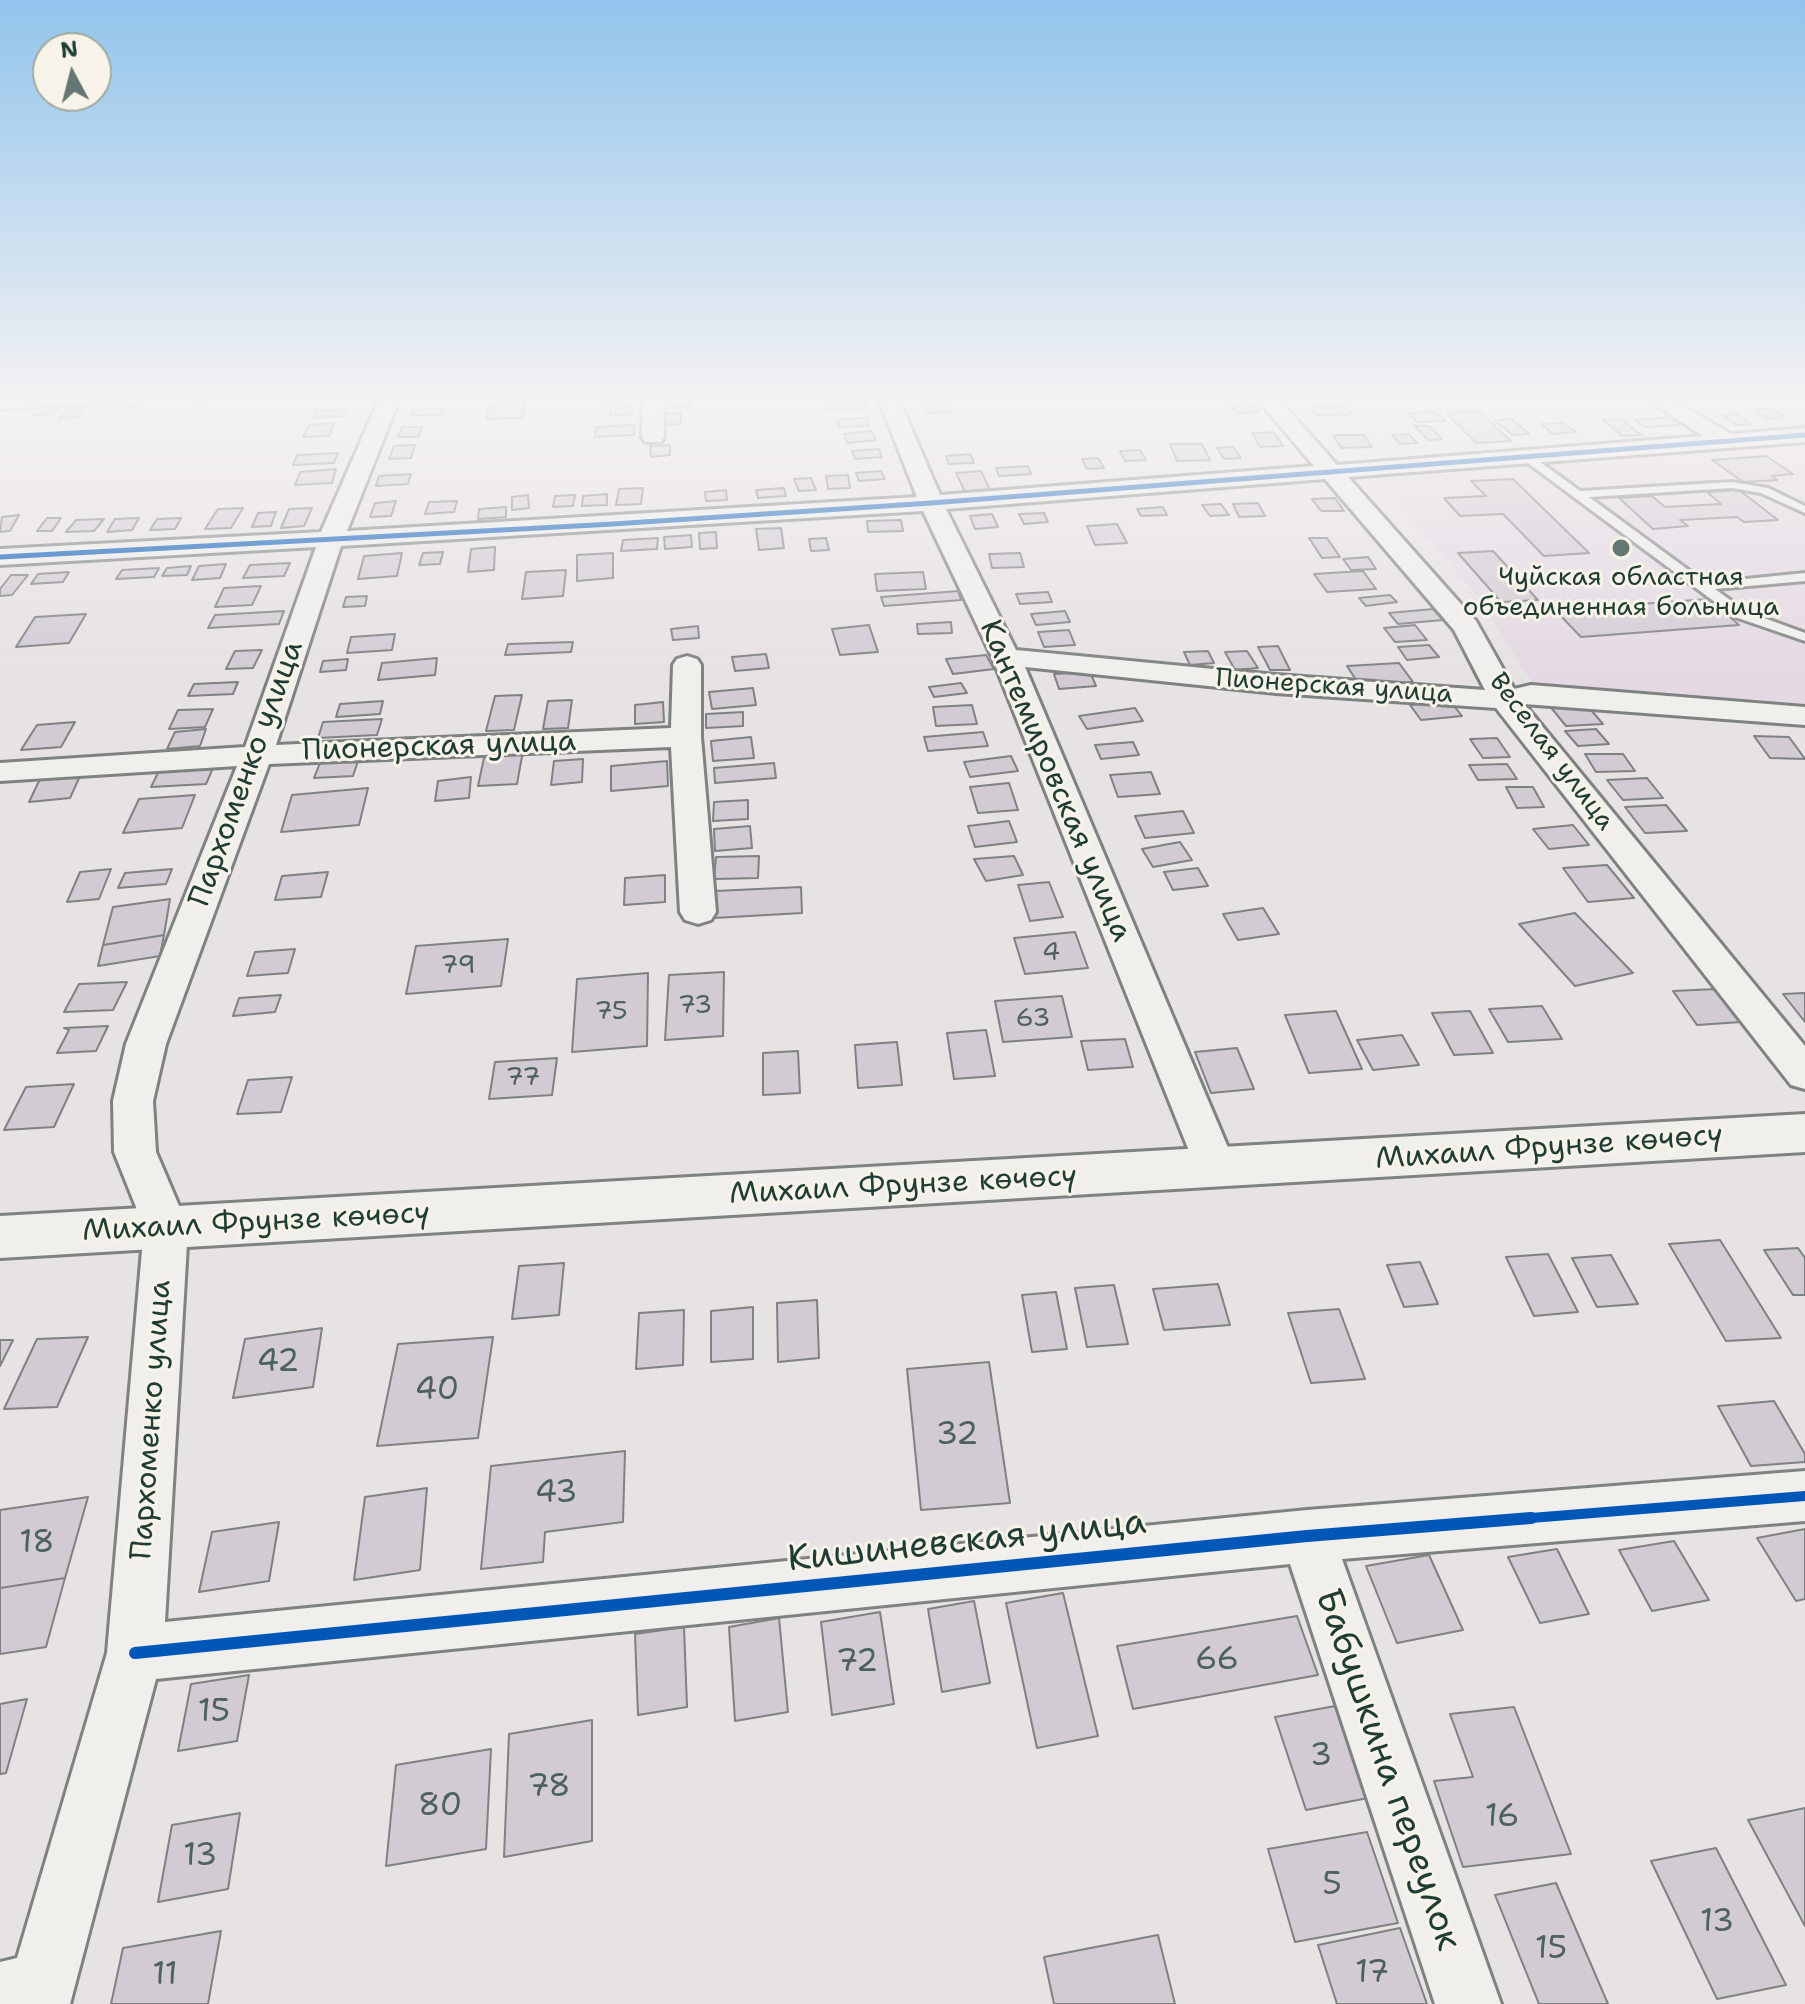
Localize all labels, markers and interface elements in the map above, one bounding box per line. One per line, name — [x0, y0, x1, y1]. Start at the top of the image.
north arrow — [32, 32, 112, 112]
text: N — [59, 34, 80, 65]
marker: Чуйская областная объединенная больница — [1610, 537, 1632, 559]
place label: Чуйская областная объединенная больница — [1463, 562, 1779, 624]
street label: Кантемировская улица — [971, 615, 1139, 947]
street label: Пархоменко улица — [182, 636, 312, 912]
street label: Пионерская улица — [1214, 663, 1454, 711]
street label: Веселая улица — [1482, 667, 1620, 837]
street label: Пионерская улица — [301, 724, 577, 770]
house number: 4 — [1042, 937, 1060, 969]
house number: 79 — [440, 950, 476, 982]
house number: 73 — [678, 990, 712, 1022]
house number: 75 — [594, 996, 628, 1028]
house number: 63 — [1016, 1003, 1050, 1035]
house number: 77 — [506, 1062, 540, 1094]
street label: Михаил Фрунзе көчөсү — [1374, 1118, 1724, 1178]
street label: Михаил Фрунзе көчөсү — [728, 1159, 1078, 1213]
street label: Михаил Фрунзе көчөсү — [81, 1196, 431, 1250]
street label: Пархоменко улица — [124, 1279, 180, 1561]
house number: 42 — [257, 1344, 299, 1382]
house number: 40 — [415, 1372, 459, 1410]
house number: 32 — [936, 1417, 978, 1455]
house number: 43 — [535, 1475, 577, 1513]
street label: Кишиневская улица — [786, 1502, 1148, 1582]
house number: 18 — [19, 1525, 55, 1563]
street label: Бабушкина переулок — [1305, 1584, 1469, 1956]
house number: 66 — [1195, 1642, 1239, 1680]
house number: 72 — [836, 1644, 878, 1682]
house number: 15 — [198, 1694, 230, 1732]
house number: 3 — [1310, 1738, 1332, 1776]
house number: 78 — [527, 1769, 571, 1807]
house number: 80 — [418, 1788, 462, 1826]
house number: 16 — [1485, 1799, 1519, 1837]
house number: 13 — [183, 1838, 217, 1876]
house number: 5 — [1322, 1867, 1342, 1905]
house number: 13 — [1700, 1904, 1734, 1942]
house number: 15 — [1535, 1931, 1567, 1969]
house number: 17 — [1355, 1955, 1389, 1993]
house number: 11 — [152, 1957, 178, 1995]

